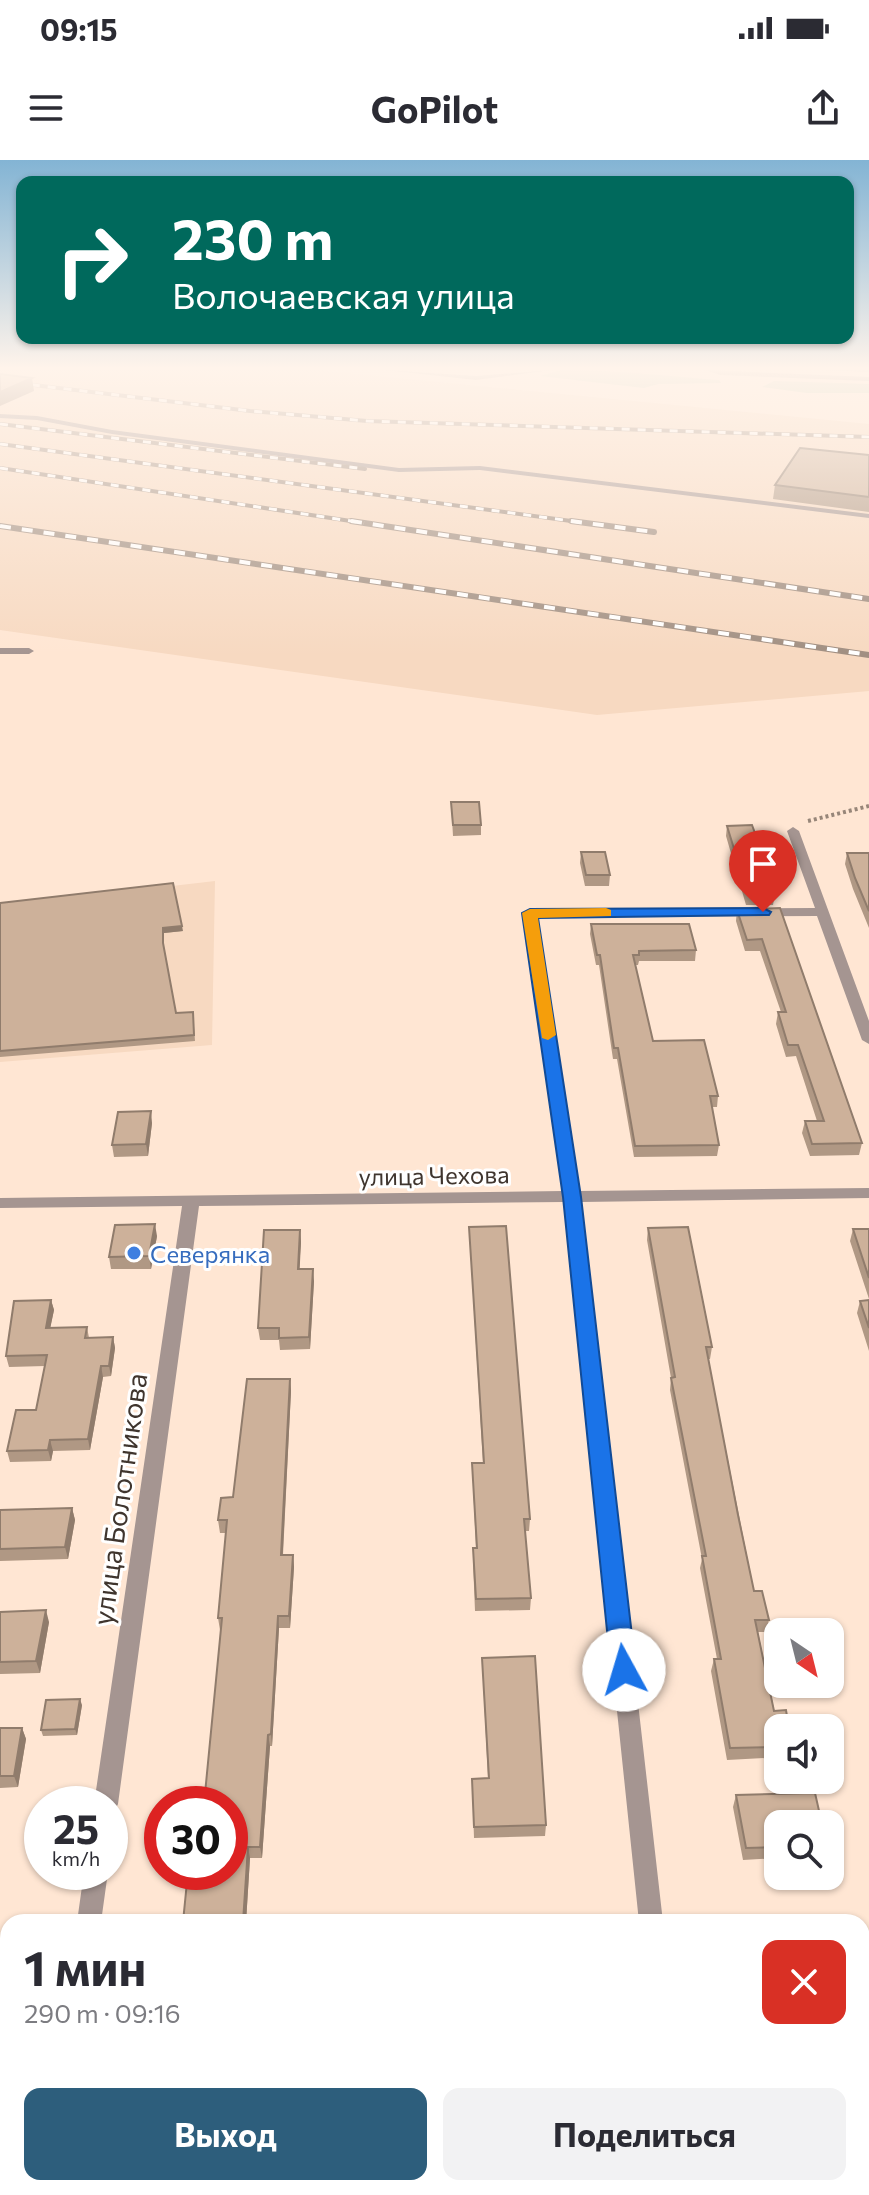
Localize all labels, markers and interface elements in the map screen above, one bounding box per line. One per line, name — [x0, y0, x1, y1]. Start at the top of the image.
text: 09:15 — [40, 10, 117, 47]
icon: menu — [24, 86, 68, 130]
text: GoPilot — [371, 86, 498, 130]
icon: share — [801, 86, 845, 130]
text: 230 m — [172, 203, 333, 272]
icon: right — [40, 208, 144, 312]
text: Волочаевская улица — [172, 272, 515, 316]
pin — [729, 830, 797, 912]
icon: arrive — [741, 842, 785, 886]
street label: улица Чехова — [358, 1159, 510, 1191]
place label: Северянка — [150, 1239, 270, 1268]
marker: Северянка — [125, 1244, 143, 1262]
street label: улица Болотникова — [84, 1371, 154, 1627]
north arrow — [764, 1618, 844, 1698]
map controls — [764, 1618, 844, 1890]
position arrow — [582, 1628, 666, 1712]
button: sound — [764, 1714, 844, 1794]
speed limit sign: 30 — [144, 1786, 248, 1890]
text: 25 — [53, 1803, 99, 1852]
button: search — [764, 1810, 844, 1890]
text: km/h — [52, 1846, 100, 1870]
text: 1 мин — [24, 1937, 146, 1996]
button: close — [762, 1940, 846, 2024]
text: 290 m · 09:16 — [24, 1997, 181, 2028]
button: Выход — [24, 2088, 427, 2180]
button: Поделиться — [443, 2088, 846, 2180]

